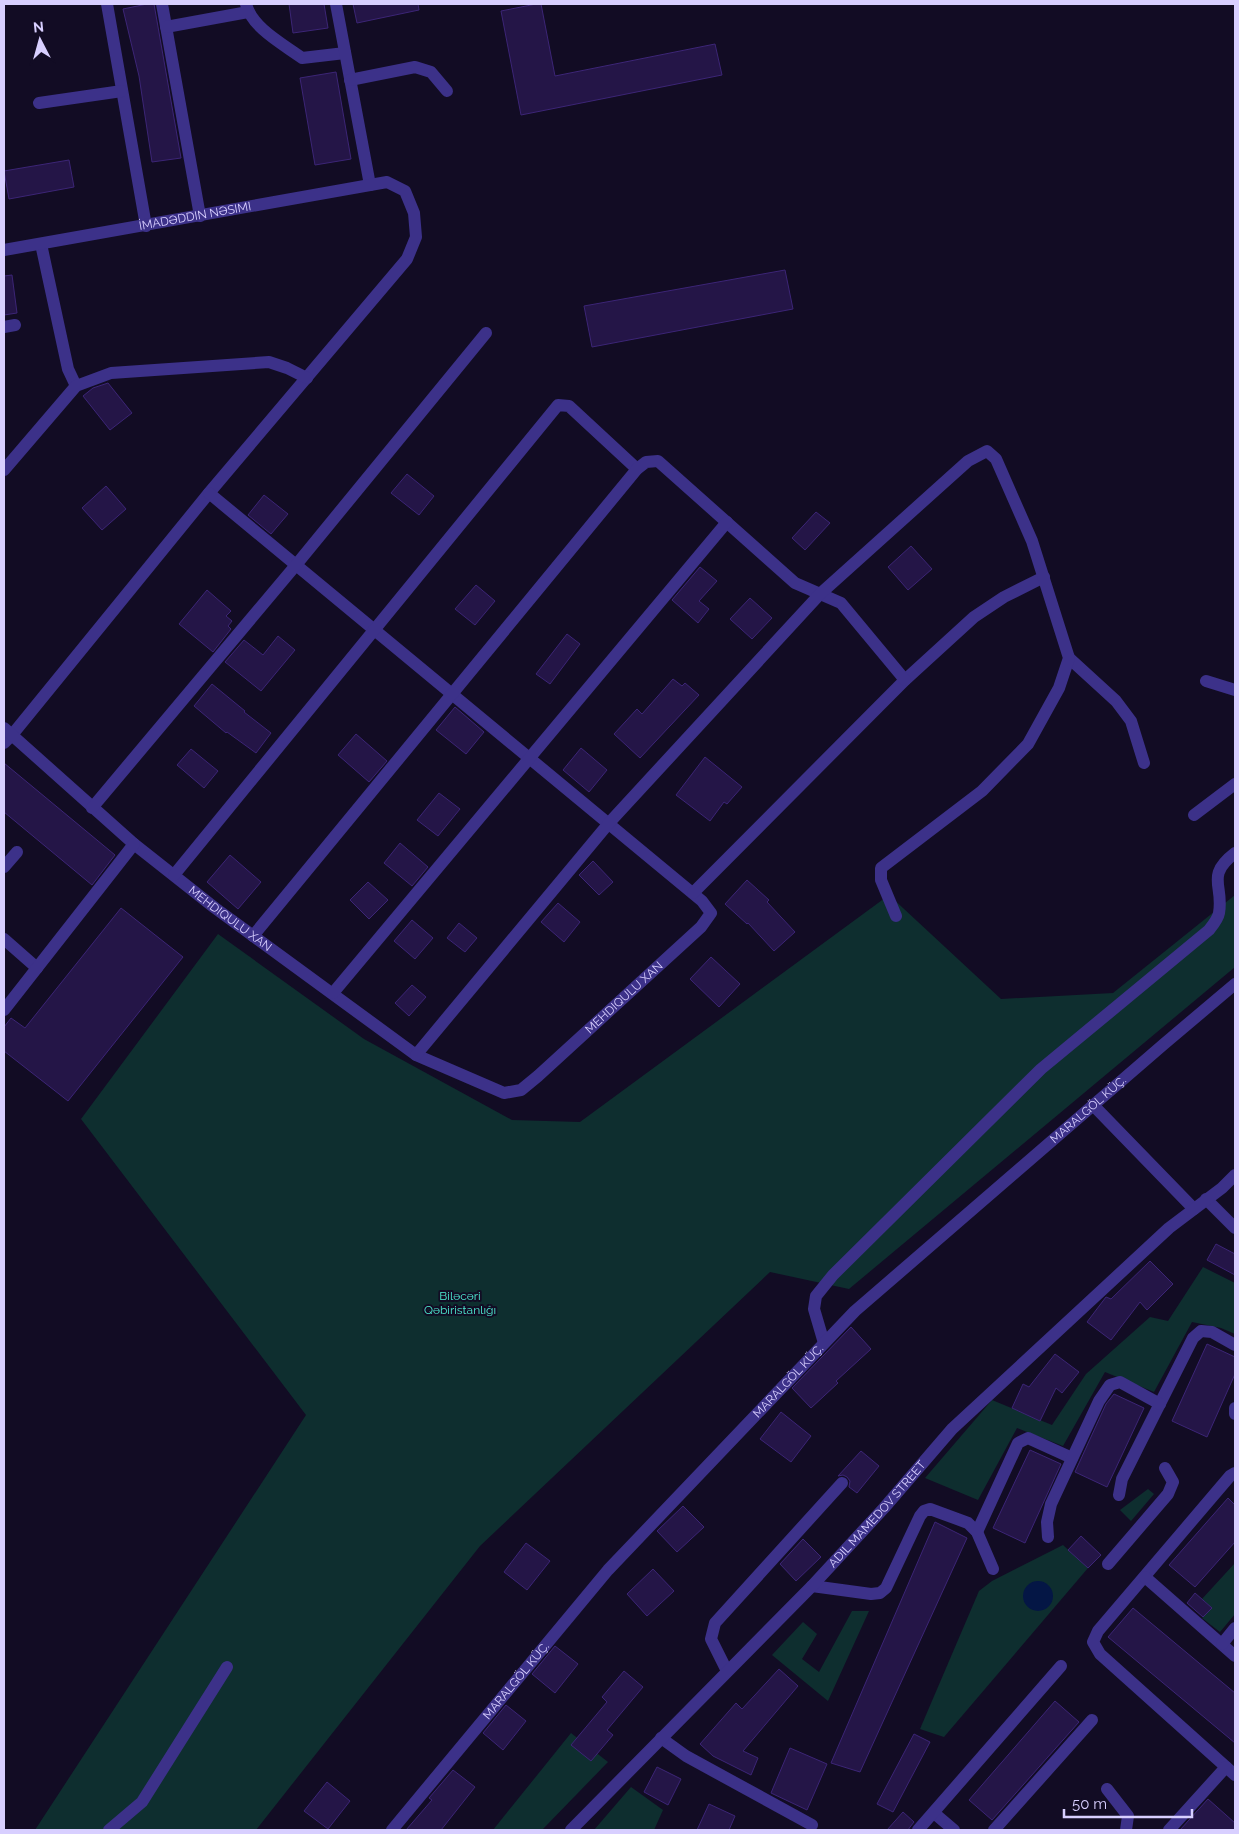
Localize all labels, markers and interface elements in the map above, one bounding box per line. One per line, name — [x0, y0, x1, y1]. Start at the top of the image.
north arrow — [15, 15, 65, 65]
text: N — [32, 19, 45, 36]
street label: İMADƏDDIN NƏSIMI — [138, 199, 252, 233]
street label: MEHDIQULU XAN — [186, 883, 274, 954]
street label: MEHDIQULU XAN — [582, 959, 666, 1036]
street label: MARALGÖL KÜÇ. — [1047, 1073, 1129, 1146]
park label: Biləcəri Qəbiristanlığı — [424, 1289, 496, 1317]
street label: MARALGÖL KÜÇ. — [750, 1342, 826, 1421]
street label: ADIL MAMEDOV STREET — [826, 1457, 929, 1570]
street label: MARALGÖL KÜÇ. — [480, 1639, 552, 1722]
scale bar — [1064, 1786, 1192, 1818]
text: 50 m — [1072, 1795, 1107, 1813]

